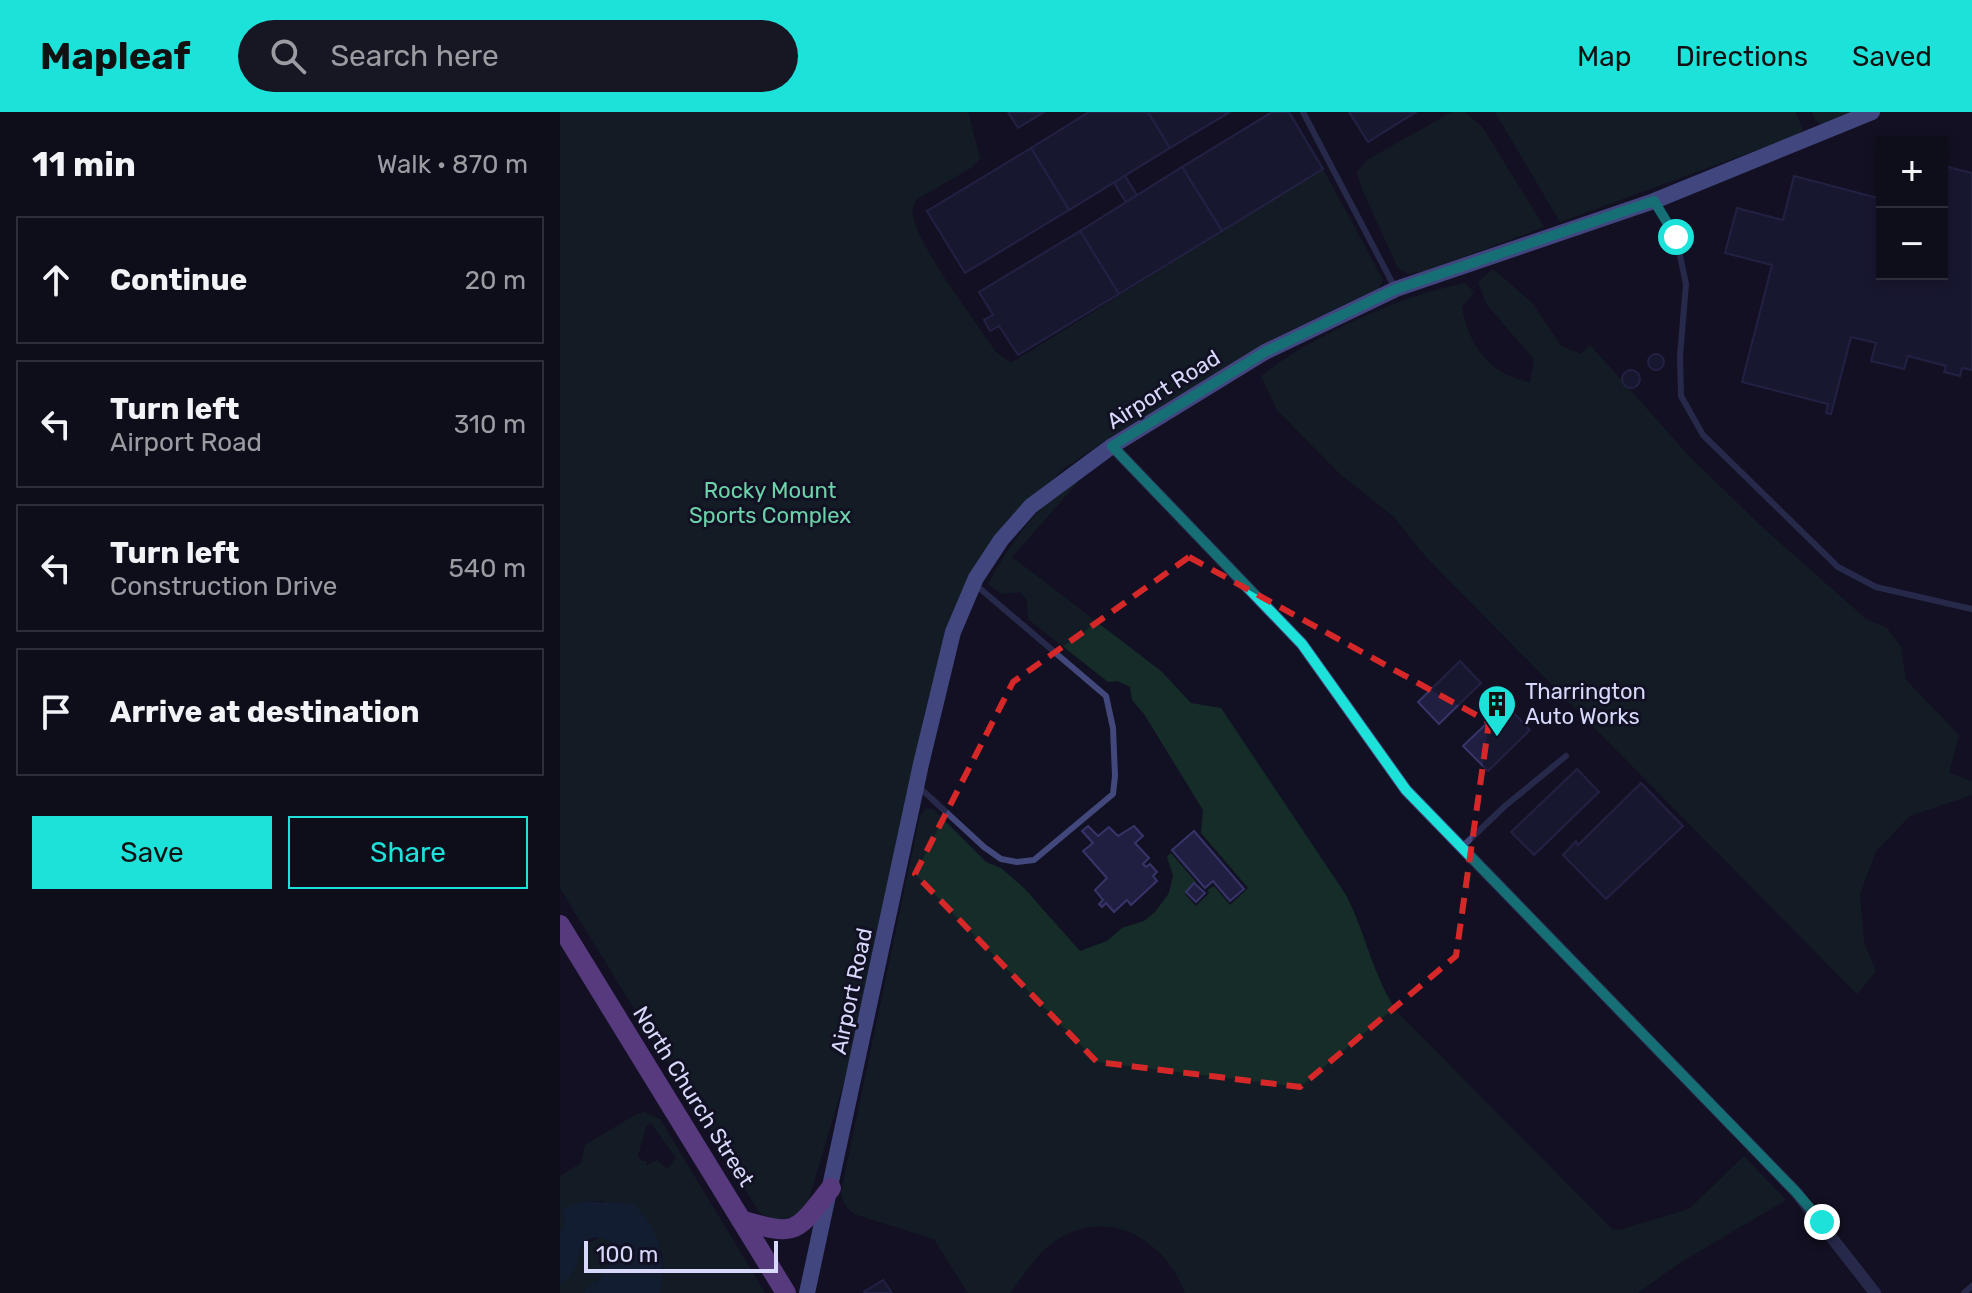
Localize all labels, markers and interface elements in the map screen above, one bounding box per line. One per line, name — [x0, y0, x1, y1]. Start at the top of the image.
search box — [238, 20, 798, 92]
text: Mapleaf — [40, 33, 190, 79]
icon: search — [266, 34, 310, 78]
text: Search here — [330, 38, 499, 74]
text: Map — [1577, 40, 1631, 73]
text: Directions — [1675, 40, 1808, 73]
text: Saved — [1852, 40, 1932, 73]
map controls — [1876, 136, 1948, 280]
button: + — [1876, 136, 1948, 208]
text: 11 min — [32, 144, 136, 185]
text: Walk · 870 m — [377, 149, 528, 180]
button: − — [1876, 208, 1948, 280]
route start — [1658, 219, 1694, 255]
icon: ahead — [34, 258, 78, 302]
text: Continue — [110, 262, 247, 298]
text: 20 m — [465, 265, 526, 296]
street label: Airport Road — [1102, 344, 1225, 435]
text: Turn left — [110, 391, 240, 427]
icon: left — [34, 402, 78, 446]
text: 310 m — [454, 409, 526, 440]
text: Airport Road — [110, 427, 262, 458]
park label: Rocky Mount Sports Complex — [689, 477, 851, 529]
text: Turn left — [110, 535, 240, 571]
icon: left — [34, 546, 78, 590]
text: 540 m — [448, 553, 526, 584]
text: Construction Drive — [110, 571, 337, 602]
place label: Tharrington Auto Works — [1525, 678, 1646, 730]
building icon: Tharrington Auto Works — [1476, 683, 1518, 738]
icon: arrive — [34, 690, 78, 734]
text: Arrive at destination — [110, 694, 420, 730]
button: Save — [32, 816, 272, 889]
button: Share — [288, 816, 528, 889]
street label: Airport Road — [825, 925, 878, 1057]
street label: North Church Street — [627, 1001, 760, 1192]
route end — [1804, 1204, 1840, 1240]
scale bar — [584, 1237, 778, 1273]
text: 100 m — [596, 1241, 658, 1268]

